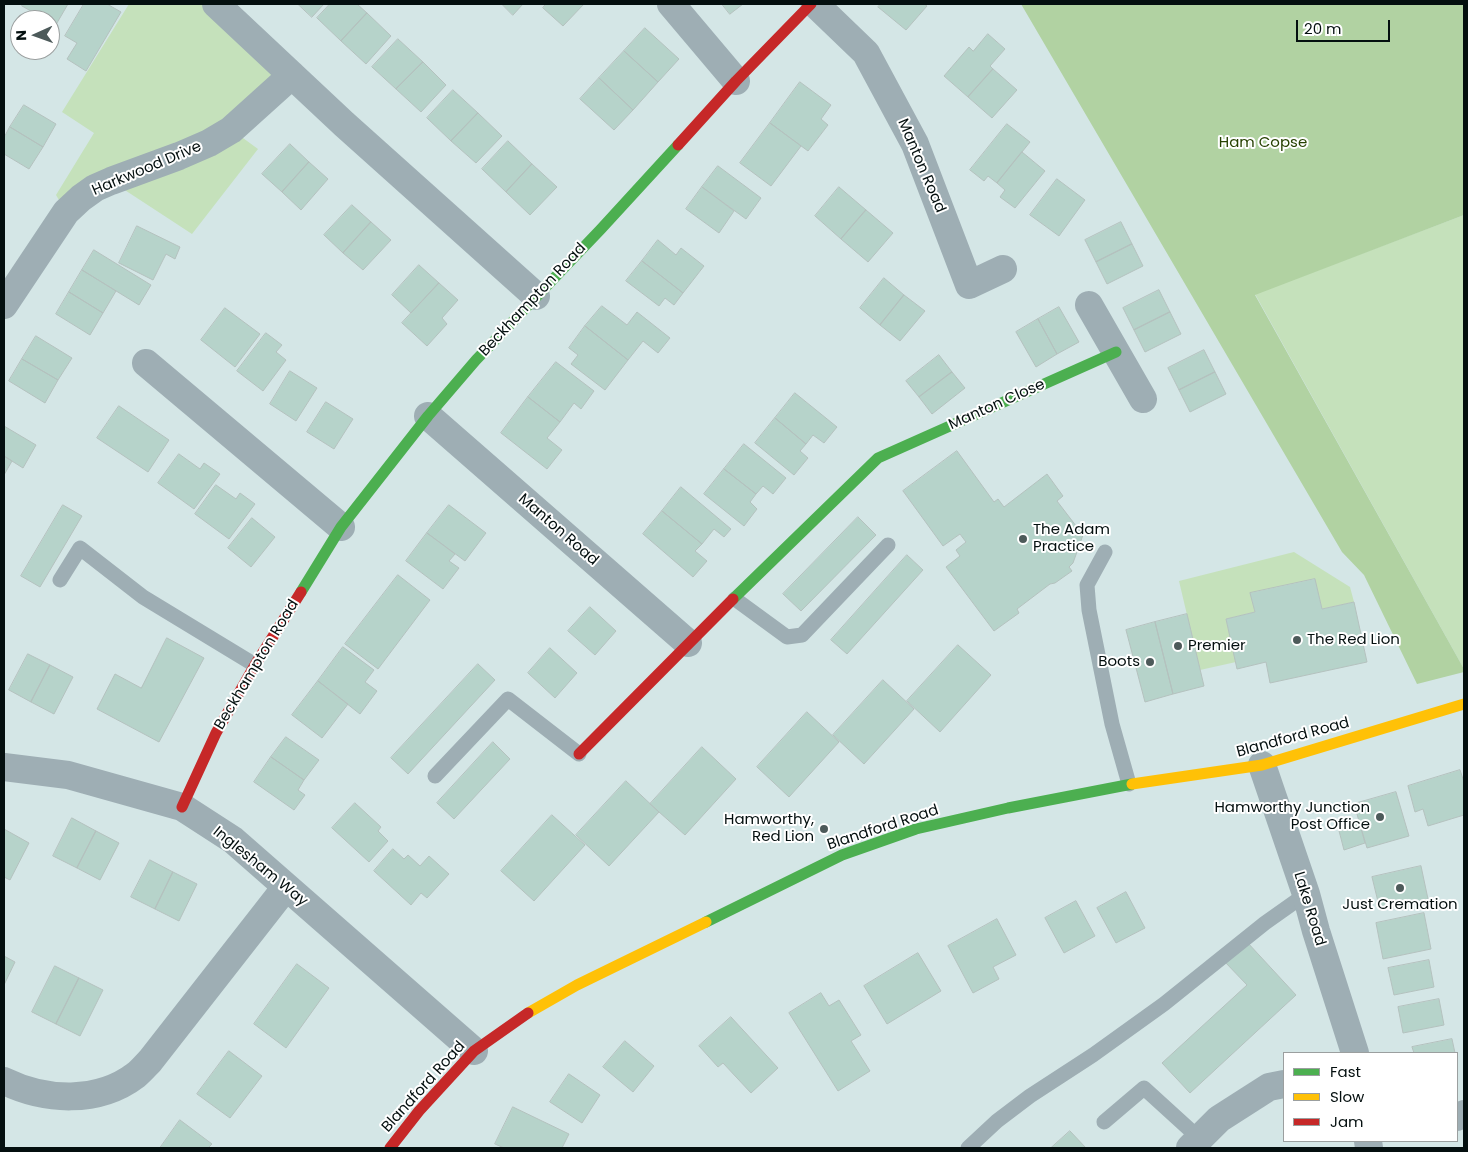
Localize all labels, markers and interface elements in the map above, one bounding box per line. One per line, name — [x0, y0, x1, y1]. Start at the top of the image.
north arrow — [10, 10, 60, 60]
scale bar — [1298, 10, 1392, 42]
text: 20 m — [1304, 18, 1342, 39]
text: N — [11, 30, 31, 41]
street label: Manton Road — [893, 116, 949, 216]
park label: Ham Copse — [1219, 134, 1307, 152]
street label: Harkwood Drive — [90, 138, 204, 200]
street label: Beckhampton Road — [476, 240, 590, 360]
street label: Manton Close — [946, 376, 1048, 434]
street label: Manton Road — [514, 490, 602, 570]
place label: The Adam Practice — [1033, 521, 1110, 556]
marker: The Adam Practice — [1017, 533, 1029, 545]
street label: Beckhampton Road — [211, 597, 303, 733]
place label: The Red Lion — [1307, 631, 1400, 649]
marker: The Red Lion — [1291, 634, 1303, 646]
place label: Premier — [1188, 637, 1246, 655]
marker: Premier — [1172, 640, 1184, 652]
place label: Boots — [1098, 653, 1140, 671]
marker: Boots — [1144, 656, 1156, 668]
street label: Blandford Road — [1235, 714, 1351, 762]
place label: Hamworthy Junction Post Office — [1214, 799, 1370, 834]
street label: Blandford Road — [825, 802, 941, 854]
place label: Hamworthy, Red Lion — [724, 811, 814, 846]
marker: Hamworthy Junction Post Office — [1374, 811, 1386, 823]
street label: Inglesham Way — [209, 823, 311, 911]
marker: Hamworthy, Red Lion — [818, 823, 830, 835]
street label: Lake Road — [1289, 870, 1329, 948]
marker: Just Cremation — [1394, 882, 1406, 894]
place label: Just Cremation — [1342, 896, 1458, 914]
street label: Blandford Road — [378, 1038, 470, 1136]
legend — [1283, 1052, 1458, 1142]
text: Fast — [1330, 1061, 1361, 1082]
text: Slow — [1330, 1086, 1364, 1107]
text: Jam — [1330, 1111, 1364, 1132]

